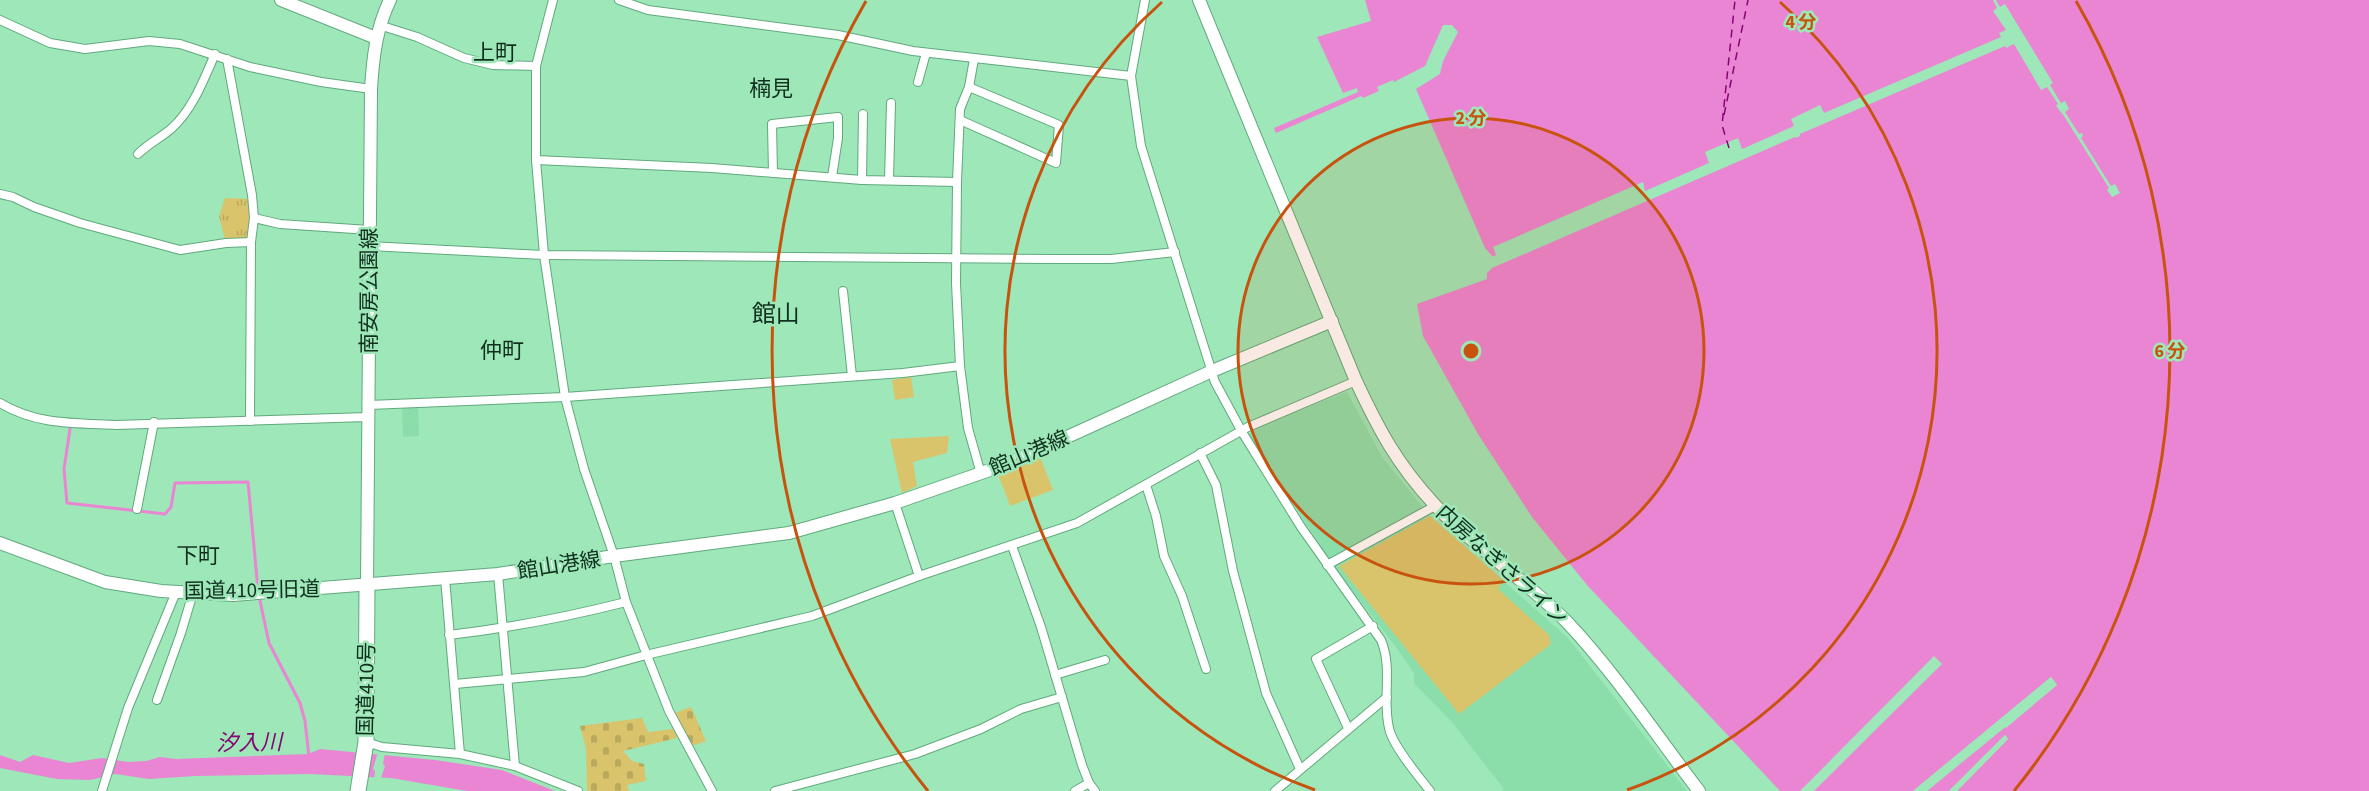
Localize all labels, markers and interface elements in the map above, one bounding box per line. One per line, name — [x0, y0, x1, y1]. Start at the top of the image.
text: 4 分 — [1785, 10, 1817, 35]
district label: 上町 — [473, 37, 517, 69]
district label: 楠見 — [749, 73, 793, 105]
text: 2 分 — [1455, 106, 1487, 131]
street label: 南安房公園線 — [354, 228, 384, 354]
district label: 館山 — [752, 297, 800, 332]
district label: 仲町 — [480, 335, 524, 367]
text: 6 分 — [2154, 339, 2186, 364]
centre of rings — [1461, 341, 1481, 361]
street label: 館山港線 — [984, 423, 1074, 483]
street label: 内房なぎさライン — [1430, 498, 1574, 632]
district label: 下町 — [176, 540, 220, 572]
street label: 館山港線 — [515, 544, 603, 586]
street label: 国道410号旧道 — [184, 574, 320, 606]
street label: 国道410号 — [350, 642, 382, 736]
water label: 汐入川 — [216, 726, 284, 760]

